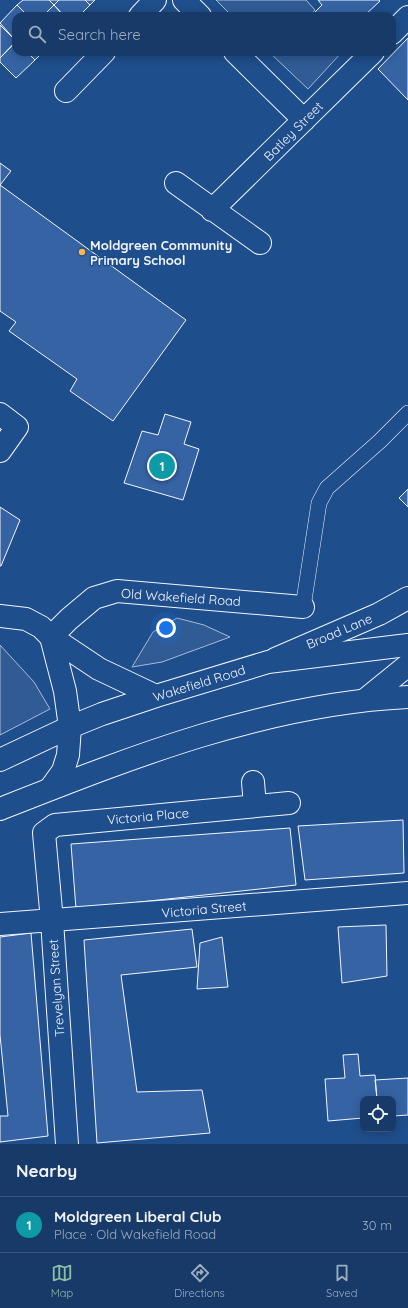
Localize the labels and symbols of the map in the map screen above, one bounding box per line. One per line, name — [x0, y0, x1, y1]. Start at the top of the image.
street label: Batley Street — [260, 98, 326, 164]
place label: Moldgreen Community Primary School — [90, 237, 232, 268]
marker: Moldgreen Community Primary School — [77, 247, 87, 257]
pin: 1 — [149, 451, 175, 481]
street label: Old Wakefield Road — [121, 585, 241, 609]
street label: Broad Lane — [304, 610, 374, 652]
your location — [156, 618, 176, 638]
street label: Wakefield Road — [151, 661, 247, 705]
street label: Victoria Place — [106, 804, 190, 828]
street label: Victoria Street — [161, 897, 247, 921]
street label: Trevelyan Street — [45, 939, 67, 1037]

